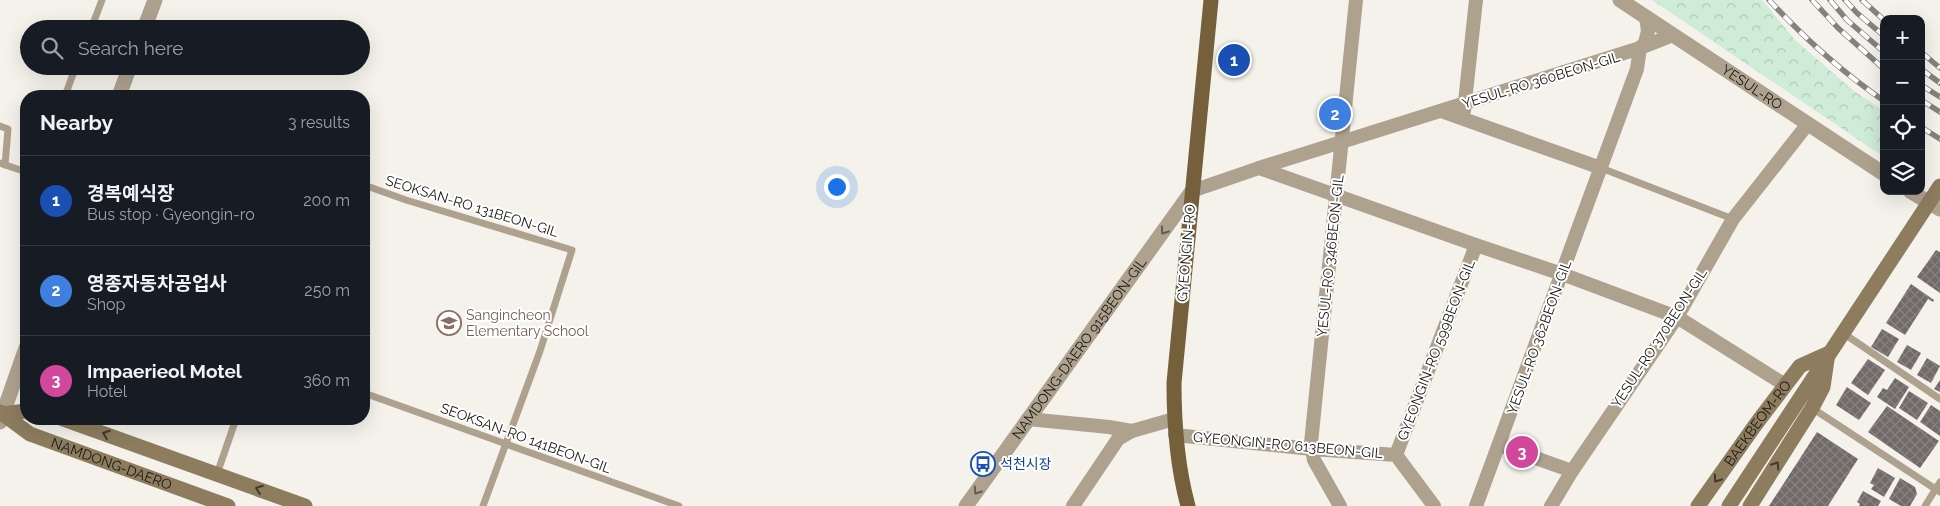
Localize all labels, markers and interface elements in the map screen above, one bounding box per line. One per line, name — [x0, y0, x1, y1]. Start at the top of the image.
map controls — [1880, 15, 1925, 195]
button: + — [1880, 15, 1925, 60]
search box — [20, 20, 370, 75]
icon: search — [38, 34, 66, 62]
text: Search here — [78, 37, 184, 59]
pin: 1 — [1218, 41, 1250, 79]
street label: YESUL-RO 360BEON-GIL — [1460, 48, 1622, 112]
button: − — [1880, 60, 1925, 105]
street label: YESUL-RO — [1719, 61, 1785, 113]
pin: 2 — [1319, 95, 1351, 133]
button: locate — [1880, 105, 1925, 150]
text: Nearby — [40, 110, 113, 135]
text: 3 results — [288, 113, 350, 132]
button: layers — [1880, 150, 1925, 195]
street label: SEOKSAN-RO 131BEON-GIL — [384, 172, 560, 240]
your location — [824, 174, 850, 200]
street label: YESUL-RO 346BEON-GIL — [1314, 174, 1346, 338]
text: 경복예식장 — [87, 182, 174, 204]
text: 1 — [52, 191, 60, 210]
text: 200 m — [303, 191, 350, 210]
street label: GYEONGIN-RO — [1174, 203, 1198, 303]
text: Bus stop · Gyeongin-ro — [87, 205, 255, 224]
one-way arrow — [1161, 225, 1170, 235]
street label: NAMDONG-DAERO 915BEON-GIL — [1009, 255, 1149, 442]
street label: GYEONGIN-RO 599BEON-GIL — [1394, 257, 1478, 443]
street label: YESUL-RO 362BEON-GIL — [1504, 258, 1574, 416]
street label: YESUL-RO 370BEON-GIL — [1608, 265, 1710, 411]
text: 영종자동차공업사 — [87, 272, 227, 294]
text: 2 — [51, 281, 61, 300]
text: 250 m — [304, 281, 350, 300]
text: Shop — [87, 295, 125, 314]
place label: Sangincheon Elementary School — [466, 307, 589, 339]
school or university icon: Sangincheon Elementary School — [436, 310, 462, 336]
text: Impaerieol Motel — [87, 360, 242, 382]
text: 3 — [52, 371, 60, 390]
text: 360 m — [303, 371, 350, 390]
street label: BAEKBEOM-RO — [1721, 377, 1794, 469]
text: Hotel — [87, 382, 127, 401]
street label: SEOKSAN-RO 141BEON-GIL — [439, 400, 613, 476]
street label: GYEONGIN-RO 613BEON-GIL — [1193, 429, 1383, 461]
one-way arrow — [103, 430, 111, 440]
pin: 3 — [1506, 433, 1538, 471]
street label: NAMDONG-DAERO — [49, 434, 174, 493]
bus stop icon: 석천시장 — [970, 451, 996, 477]
place label: 석천시장 — [1000, 456, 1052, 472]
one-way arrow — [1770, 461, 1780, 470]
one-way arrow — [1714, 473, 1723, 483]
one-way arrow — [255, 485, 264, 495]
one-way arrow — [974, 485, 983, 494]

